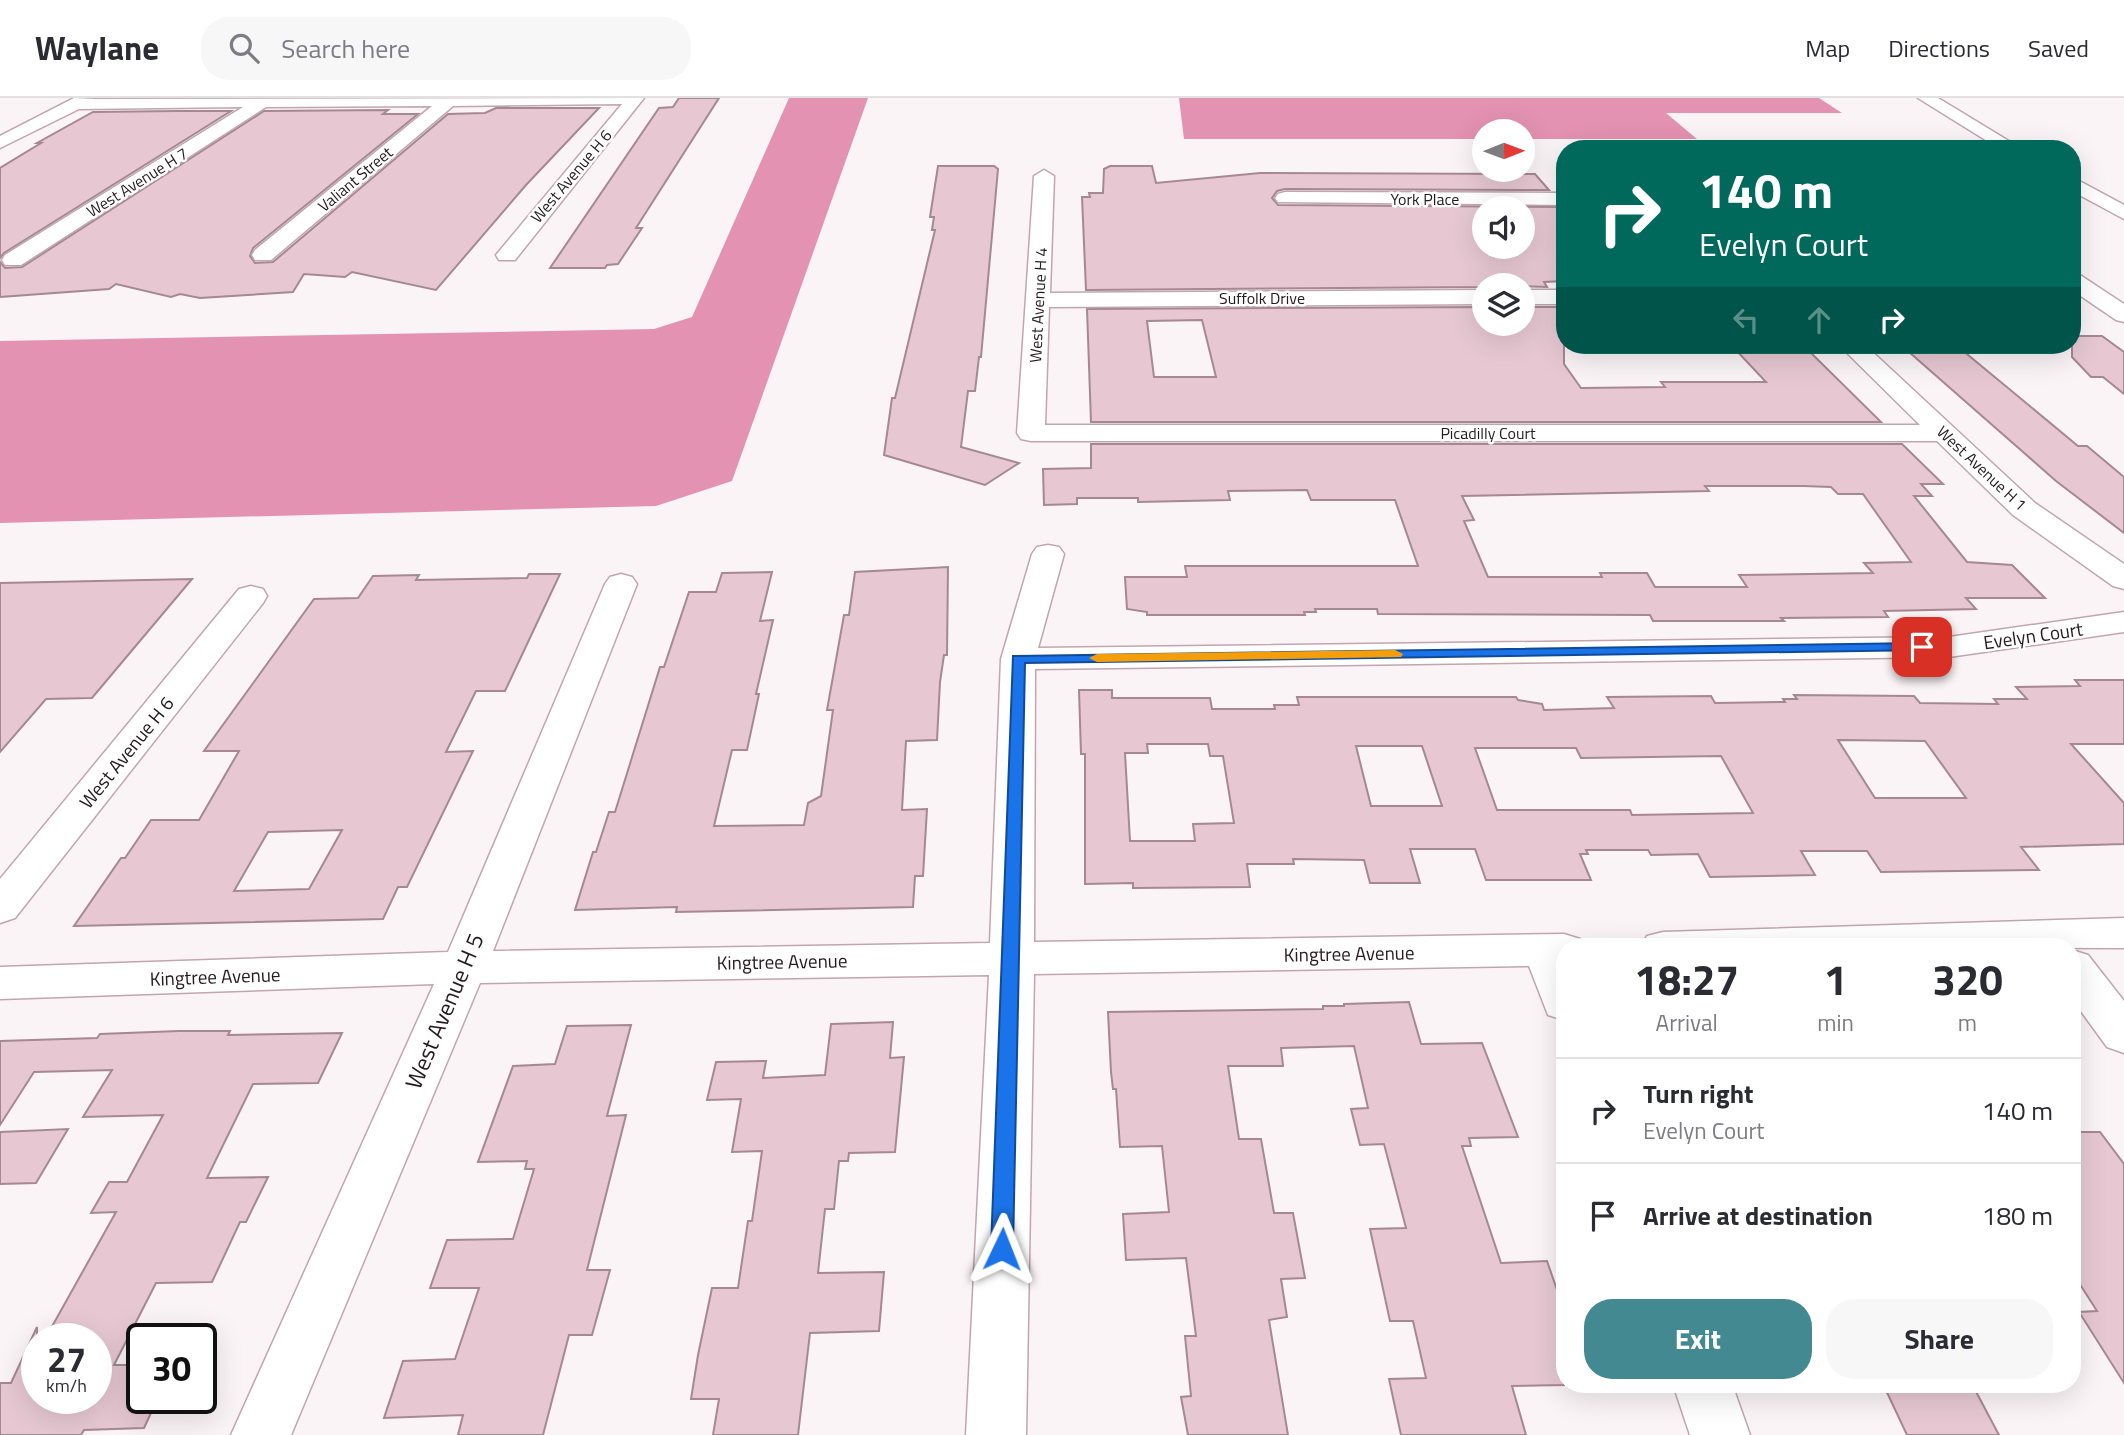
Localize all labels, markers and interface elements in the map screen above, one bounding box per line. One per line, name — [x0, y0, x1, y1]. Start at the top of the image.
search box — [201, 17, 691, 80]
text: Waylane — [35, 23, 159, 73]
icon: search — [225, 29, 263, 67]
text: Search here — [281, 29, 410, 68]
text: Map — [1805, 30, 1850, 66]
text: Directions — [1888, 30, 1990, 66]
text: Saved — [2028, 30, 2089, 66]
north arrow — [1472, 119, 1535, 182]
map controls — [1472, 119, 1535, 336]
street label: West Avenue H 6 — [525, 124, 617, 228]
street label: Valiant Street — [312, 140, 398, 217]
street label: West Avenue H 7 — [82, 141, 192, 223]
text: 140 m — [1699, 152, 1833, 227]
icon: right — [1584, 168, 1675, 259]
street label: York Place — [1391, 187, 1459, 211]
button: sound — [1472, 196, 1535, 259]
text: Evelyn Court — [1699, 220, 1868, 268]
street label: West Avenue H 4 — [1023, 247, 1053, 363]
button: layers — [1472, 273, 1535, 336]
street label: Suffolk Drive — [1219, 286, 1305, 310]
icon: left — [1727, 301, 1765, 339]
icon: ahead — [1800, 301, 1838, 339]
icon: right — [1873, 301, 1911, 339]
street label: West Avenue H 1 — [1932, 420, 2032, 516]
street label: Picadilly Court — [1440, 421, 1536, 445]
street label: Evelyn Court — [1981, 614, 2085, 656]
pin — [1892, 617, 1952, 677]
icon: arrive — [1903, 628, 1941, 666]
street label: West Avenue H 6 — [72, 690, 180, 814]
street label: West Avenue H 5 — [395, 928, 493, 1094]
street label: Kingtree Avenue — [1283, 937, 1415, 969]
street label: Kingtree Avenue — [716, 945, 848, 977]
text: 18:27 — [1634, 947, 1739, 1011]
text: 1 — [1824, 947, 1847, 1011]
text: 320 — [1932, 947, 2003, 1011]
street label: Kingtree Avenue — [149, 959, 281, 993]
text: Arrival — [1655, 1005, 1718, 1040]
text: min — [1817, 1005, 1854, 1040]
text: m — [1958, 1005, 1977, 1040]
text: Turn right — [1643, 1074, 1754, 1113]
text: 140 m — [1982, 1091, 2053, 1130]
icon: right — [1584, 1092, 1622, 1130]
text: Evelyn Court — [1643, 1113, 1764, 1148]
text: Arrive at destination — [1643, 1196, 1873, 1235]
text: 180 m — [1982, 1196, 2053, 1235]
icon: arrive — [1584, 1197, 1622, 1235]
position arrow — [965, 1212, 1039, 1286]
button: Exit — [1584, 1299, 1812, 1379]
button: Share — [1826, 1299, 2053, 1379]
speed limit sign: 30 — [126, 1323, 217, 1414]
text: 27 — [47, 1332, 86, 1386]
text: km/h — [46, 1372, 87, 1399]

